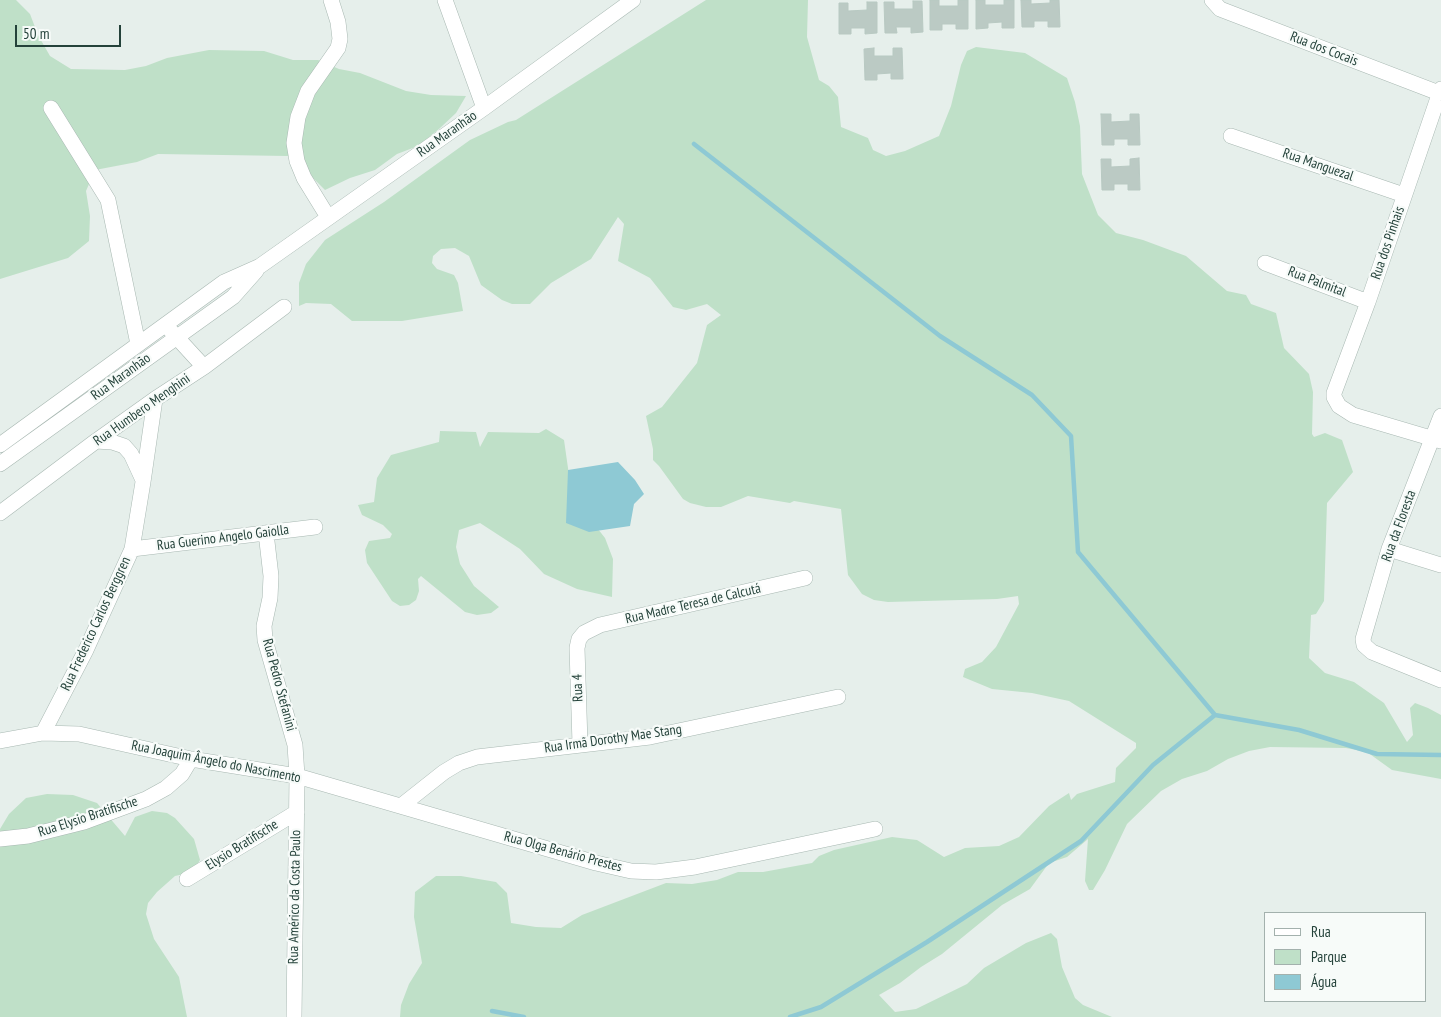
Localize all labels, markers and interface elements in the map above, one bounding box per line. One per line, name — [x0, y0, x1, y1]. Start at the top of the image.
scale bar — [18, 15, 124, 47]
text: 50 m — [23, 24, 49, 43]
street label: Rua dos Cocais — [1288, 28, 1360, 70]
street label: Rua Maranhão — [414, 107, 480, 161]
street label: Rua Manguezal — [1280, 145, 1356, 185]
street label: Rua dos Pinhais — [1368, 204, 1408, 282]
street label: Rua Palmital — [1286, 263, 1348, 301]
street label: Rua Maranhão — [88, 350, 154, 404]
street label: Rua Humbero Menghini — [90, 370, 194, 450]
street label: Rua da Floresta — [1378, 488, 1420, 564]
street label: Rua Guerino Angelo Gaiolla — [156, 522, 290, 554]
street label: Rua Frederico Carlos Berggren — [58, 554, 134, 694]
street label: Rua Madre Teresa de Calcutá — [624, 580, 762, 628]
street label: Rua Pedro Stefanini — [259, 637, 299, 733]
street label: Rua 4 — [569, 674, 587, 702]
street label: Rua Irmã Dorothy Mae Stang — [543, 721, 683, 757]
street label: Rua Joaquim Ângelo do Nascimento — [130, 737, 302, 787]
street label: Rua Elysio Bratifische — [36, 793, 140, 841]
street label: Elysio Bratifische — [203, 816, 281, 874]
street label: Rua Olga Benário Prestes — [502, 828, 624, 876]
street label: Rua Américo da Costa Paulo — [285, 830, 305, 964]
legend — [1264, 912, 1426, 1002]
text: Rua — [1311, 922, 1331, 941]
text: Parque — [1311, 947, 1347, 966]
text: Água — [1311, 972, 1337, 991]

